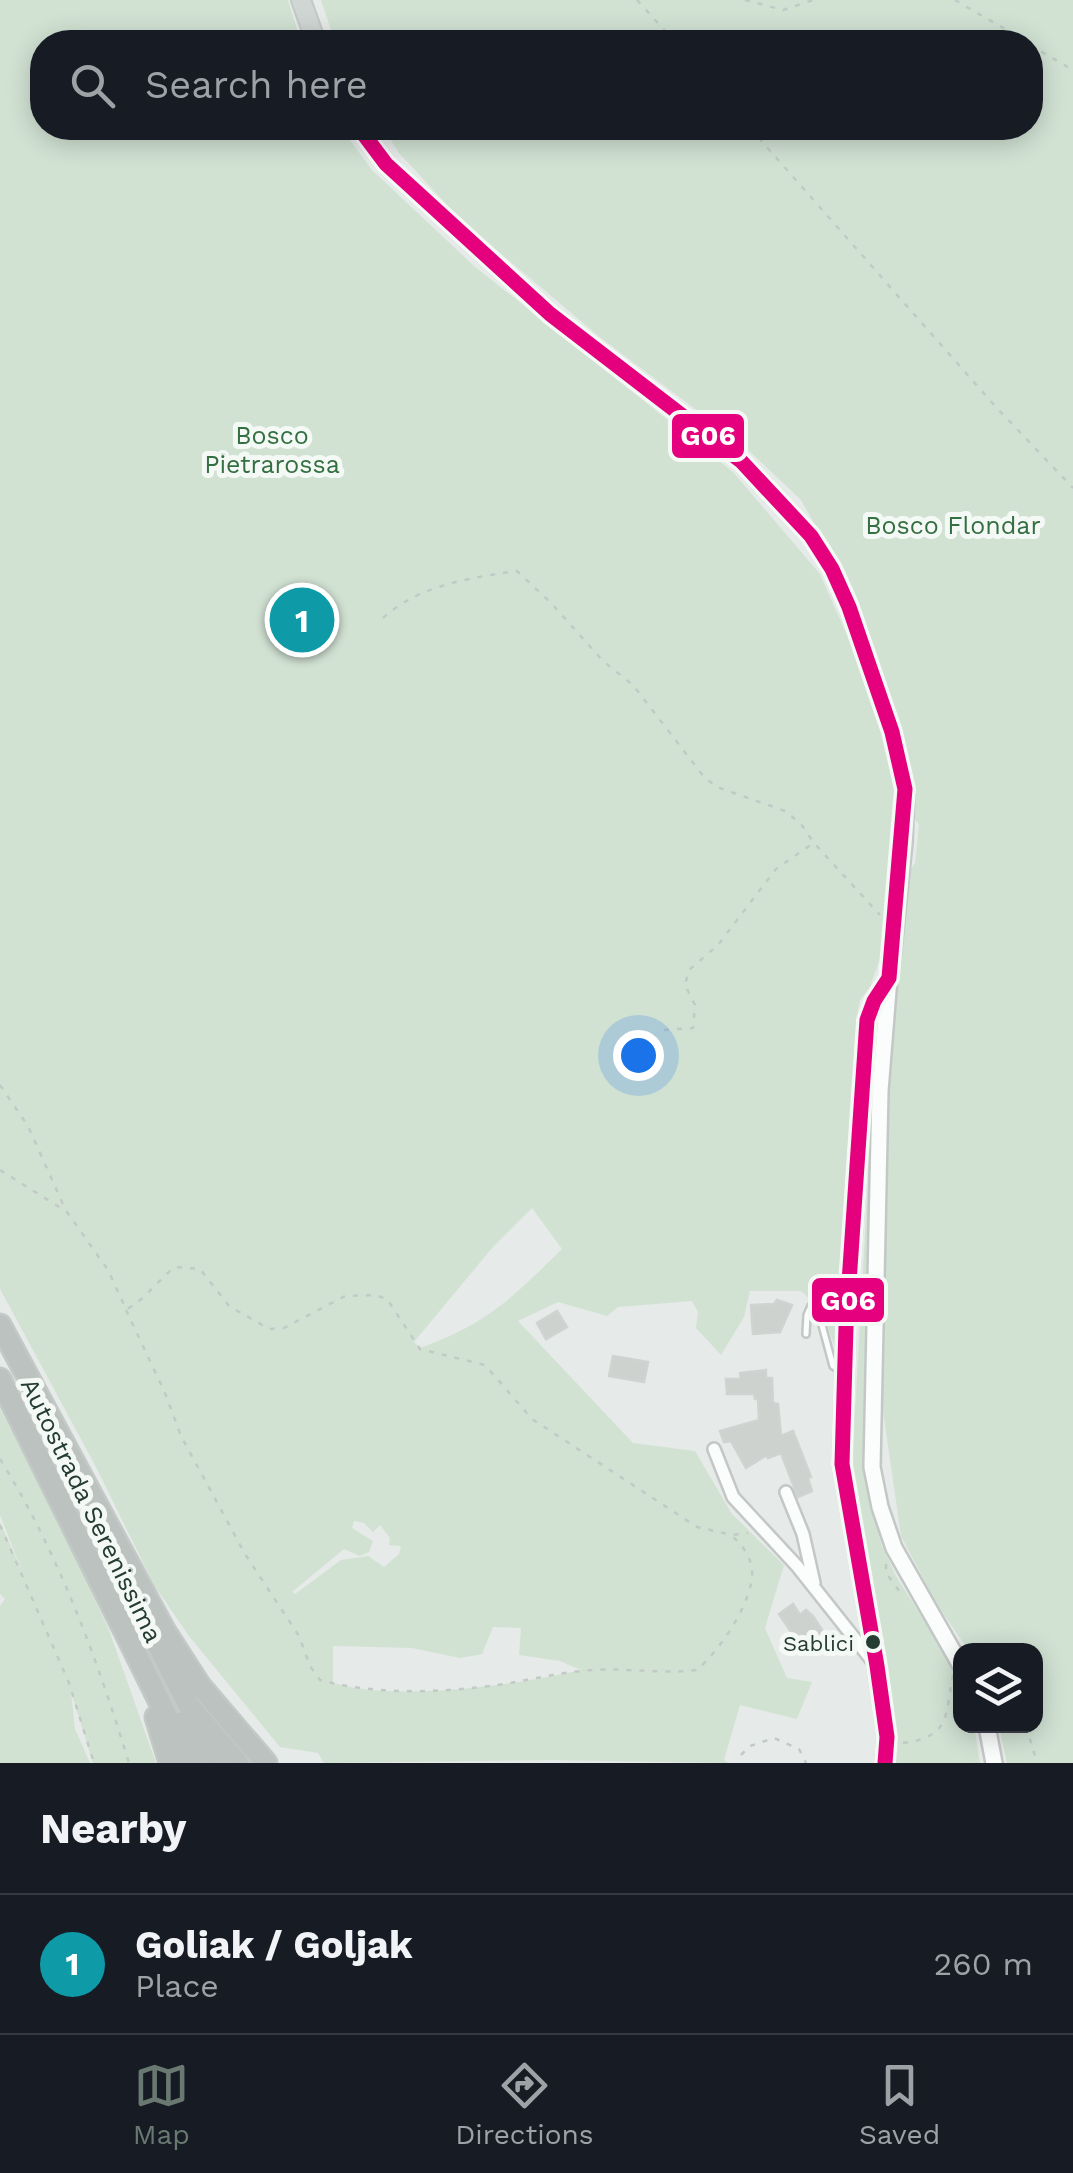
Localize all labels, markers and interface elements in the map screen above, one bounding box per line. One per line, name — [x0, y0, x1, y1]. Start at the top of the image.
search box — [30, 30, 1043, 140]
icon: search — [65, 58, 120, 113]
text: Search here — [145, 63, 368, 107]
line badge: G06 — [670, 412, 746, 460]
text: G06 — [680, 419, 736, 452]
park label: Bosco Pietrarossa — [204, 421, 340, 479]
park label: Bosco Flondar — [865, 511, 1041, 540]
pin: 1 — [270, 582, 334, 658]
your location — [613, 1030, 664, 1081]
line badge: G06 — [810, 1276, 886, 1324]
text: G06 — [820, 1284, 876, 1317]
street label: Autostrada Serenissima — [15, 1373, 168, 1647]
place label: Sablici — [783, 1631, 854, 1656]
marker: Sablici — [863, 1632, 883, 1652]
map controls — [953, 1643, 1043, 1733]
button: layers — [953, 1643, 1043, 1733]
text: Nearby — [40, 1804, 187, 1853]
text: Goliak / Goljak — [135, 1923, 413, 1967]
text: 1 — [66, 1945, 79, 1983]
text: 260 m — [934, 1945, 1033, 1983]
text: Place — [135, 1967, 219, 2005]
tab: Map — [133, 2058, 190, 2151]
tab: Directions — [455, 2058, 594, 2151]
tab: Saved — [859, 2058, 940, 2151]

